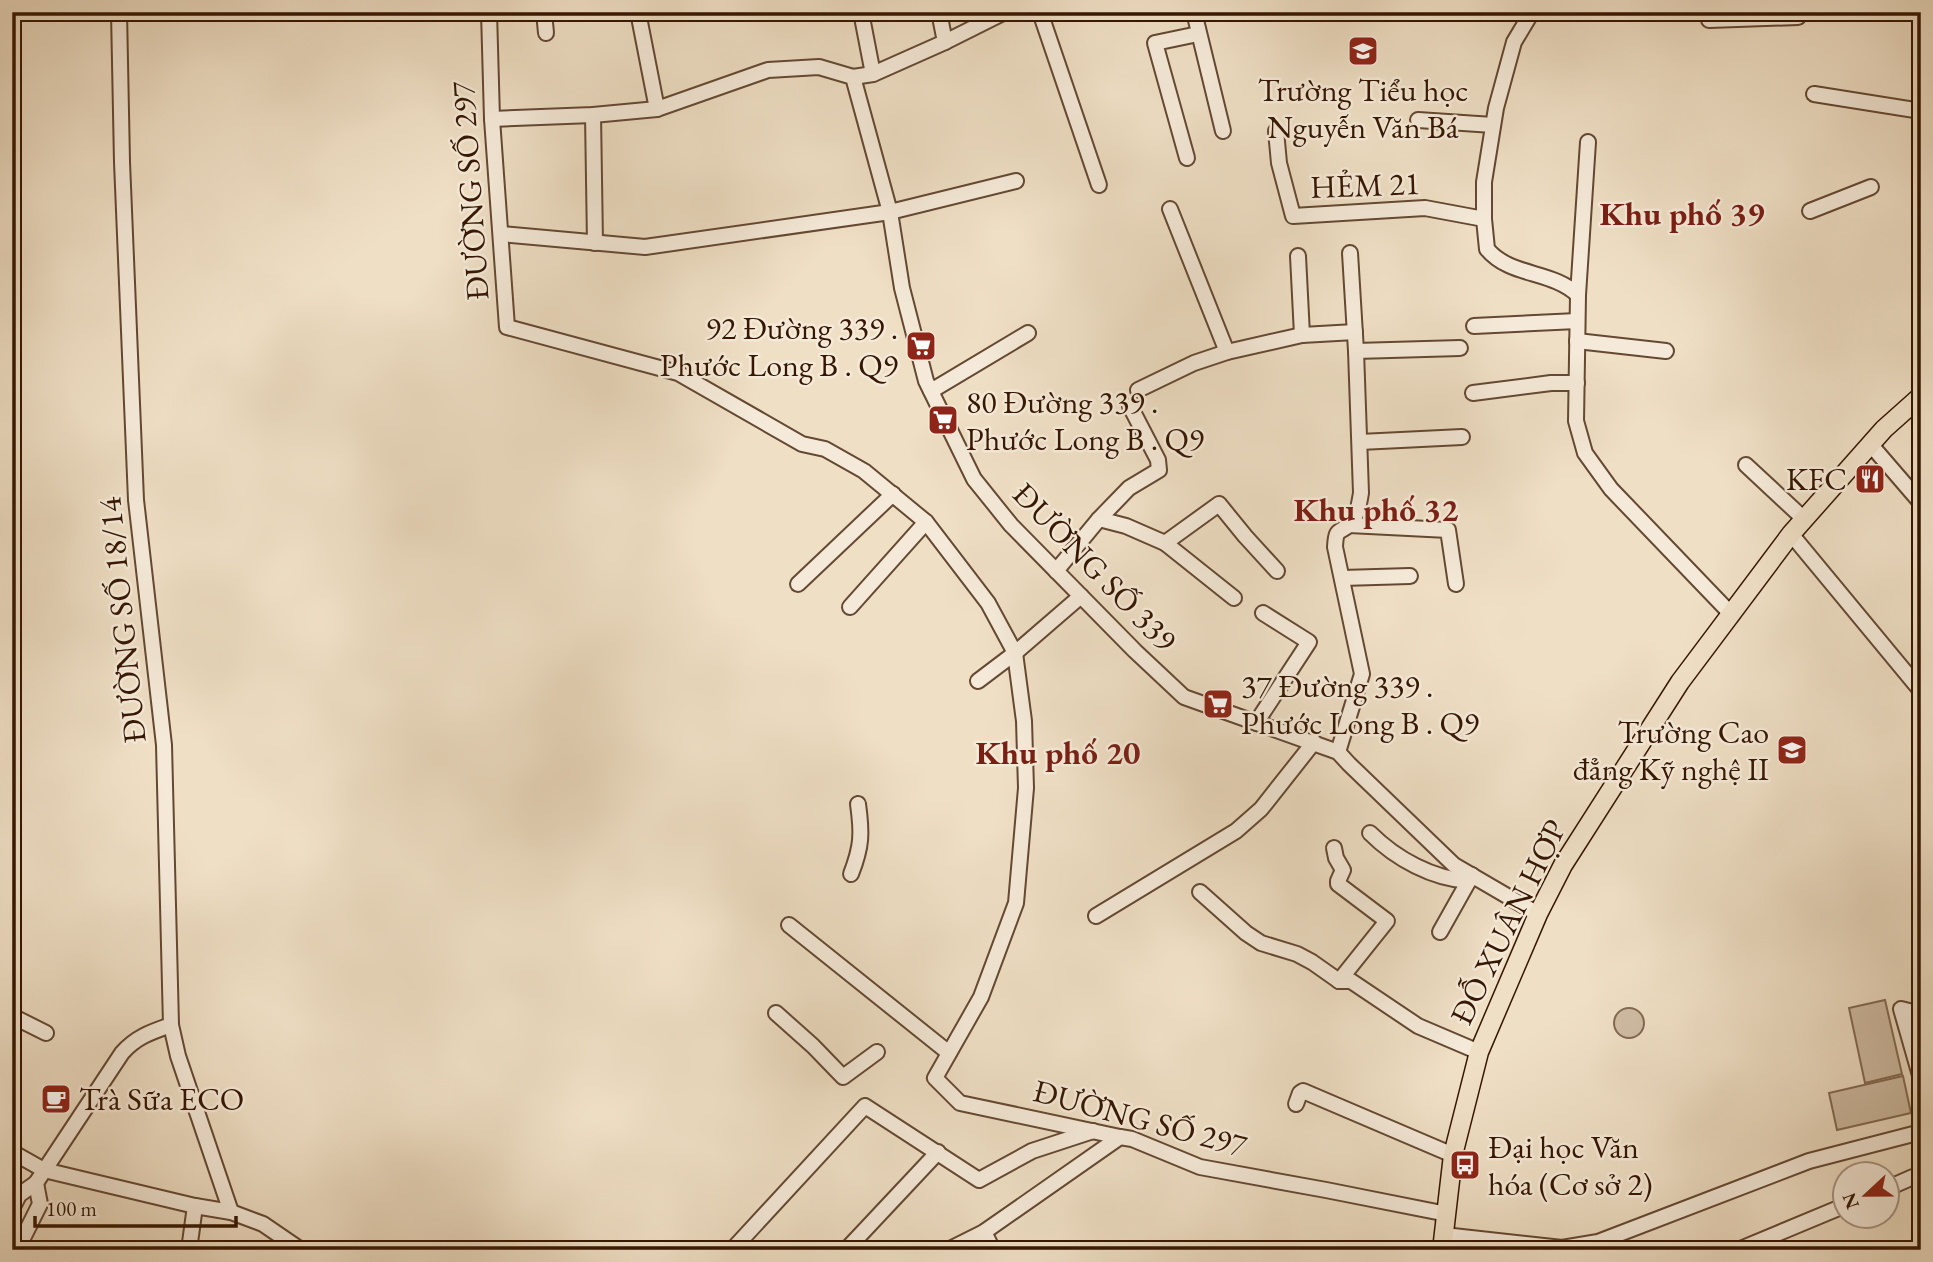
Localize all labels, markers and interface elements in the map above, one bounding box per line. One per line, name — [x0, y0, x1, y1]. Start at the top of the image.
school or university icon: Trường Tiểu học Nguyễn Văn Bá — [1346, 34, 1380, 68]
place label: Trường Tiểu học Nguyễn Văn Bá — [1258, 69, 1468, 148]
street label: ĐƯỜNG SỐ 297 — [441, 80, 499, 302]
street label: HẺM 21 — [1309, 162, 1421, 208]
district label: Khu phố 39 — [1599, 192, 1765, 235]
place label: 92 Đường 339 . Phước Long B . Q9 — [660, 307, 898, 386]
supermarket icon: 92 Đường 339 . Phước Long B . Q9 — [904, 329, 938, 363]
place label: 80 Đường 339 . Phước Long B . Q9 — [966, 381, 1204, 460]
supermarket icon: 80 Đường 339 . Phước Long B . Q9 — [926, 403, 960, 437]
place label: KFC — [1786, 458, 1847, 500]
restaurant icon: KFC — [1853, 462, 1887, 496]
street label: ĐƯỜNG SỐ 339 — [1004, 474, 1186, 660]
district label: Khu phố 32 — [1293, 488, 1459, 531]
street label: ĐƯỜNG SỐ 18/14 — [88, 494, 156, 745]
place label: 37 Đường 339 . Phước Long B . Q9 — [1241, 665, 1479, 744]
supermarket icon: 37 Đường 339 . Phước Long B . Q9 — [1201, 687, 1235, 721]
place label: Trường Cao đẳng Kỹ nghệ II — [1573, 711, 1769, 790]
district label: Khu phố 20 — [975, 731, 1141, 774]
school or university icon: Trường Cao đẳng Kỹ nghệ II — [1775, 733, 1809, 767]
street label: ĐỖ XUÂN HỢP — [1440, 813, 1576, 1031]
street label: ĐƯỜNG SỐ 297 — [1029, 1069, 1252, 1167]
place label: Trà Sữa ECO — [79, 1078, 244, 1120]
cafe icon: Trà Sữa ECO — [39, 1082, 73, 1116]
place label: Đại học Văn hóa (Cơ sở 2) — [1488, 1126, 1653, 1205]
bus stop icon: Đại học Văn hóa (Cơ sở 2) — [1448, 1148, 1482, 1182]
north arrow — [1832, 1160, 1902, 1230]
scale bar — [35, 1185, 236, 1229]
text: N — [1836, 1189, 1865, 1213]
text: 100 m — [46, 1195, 97, 1222]

